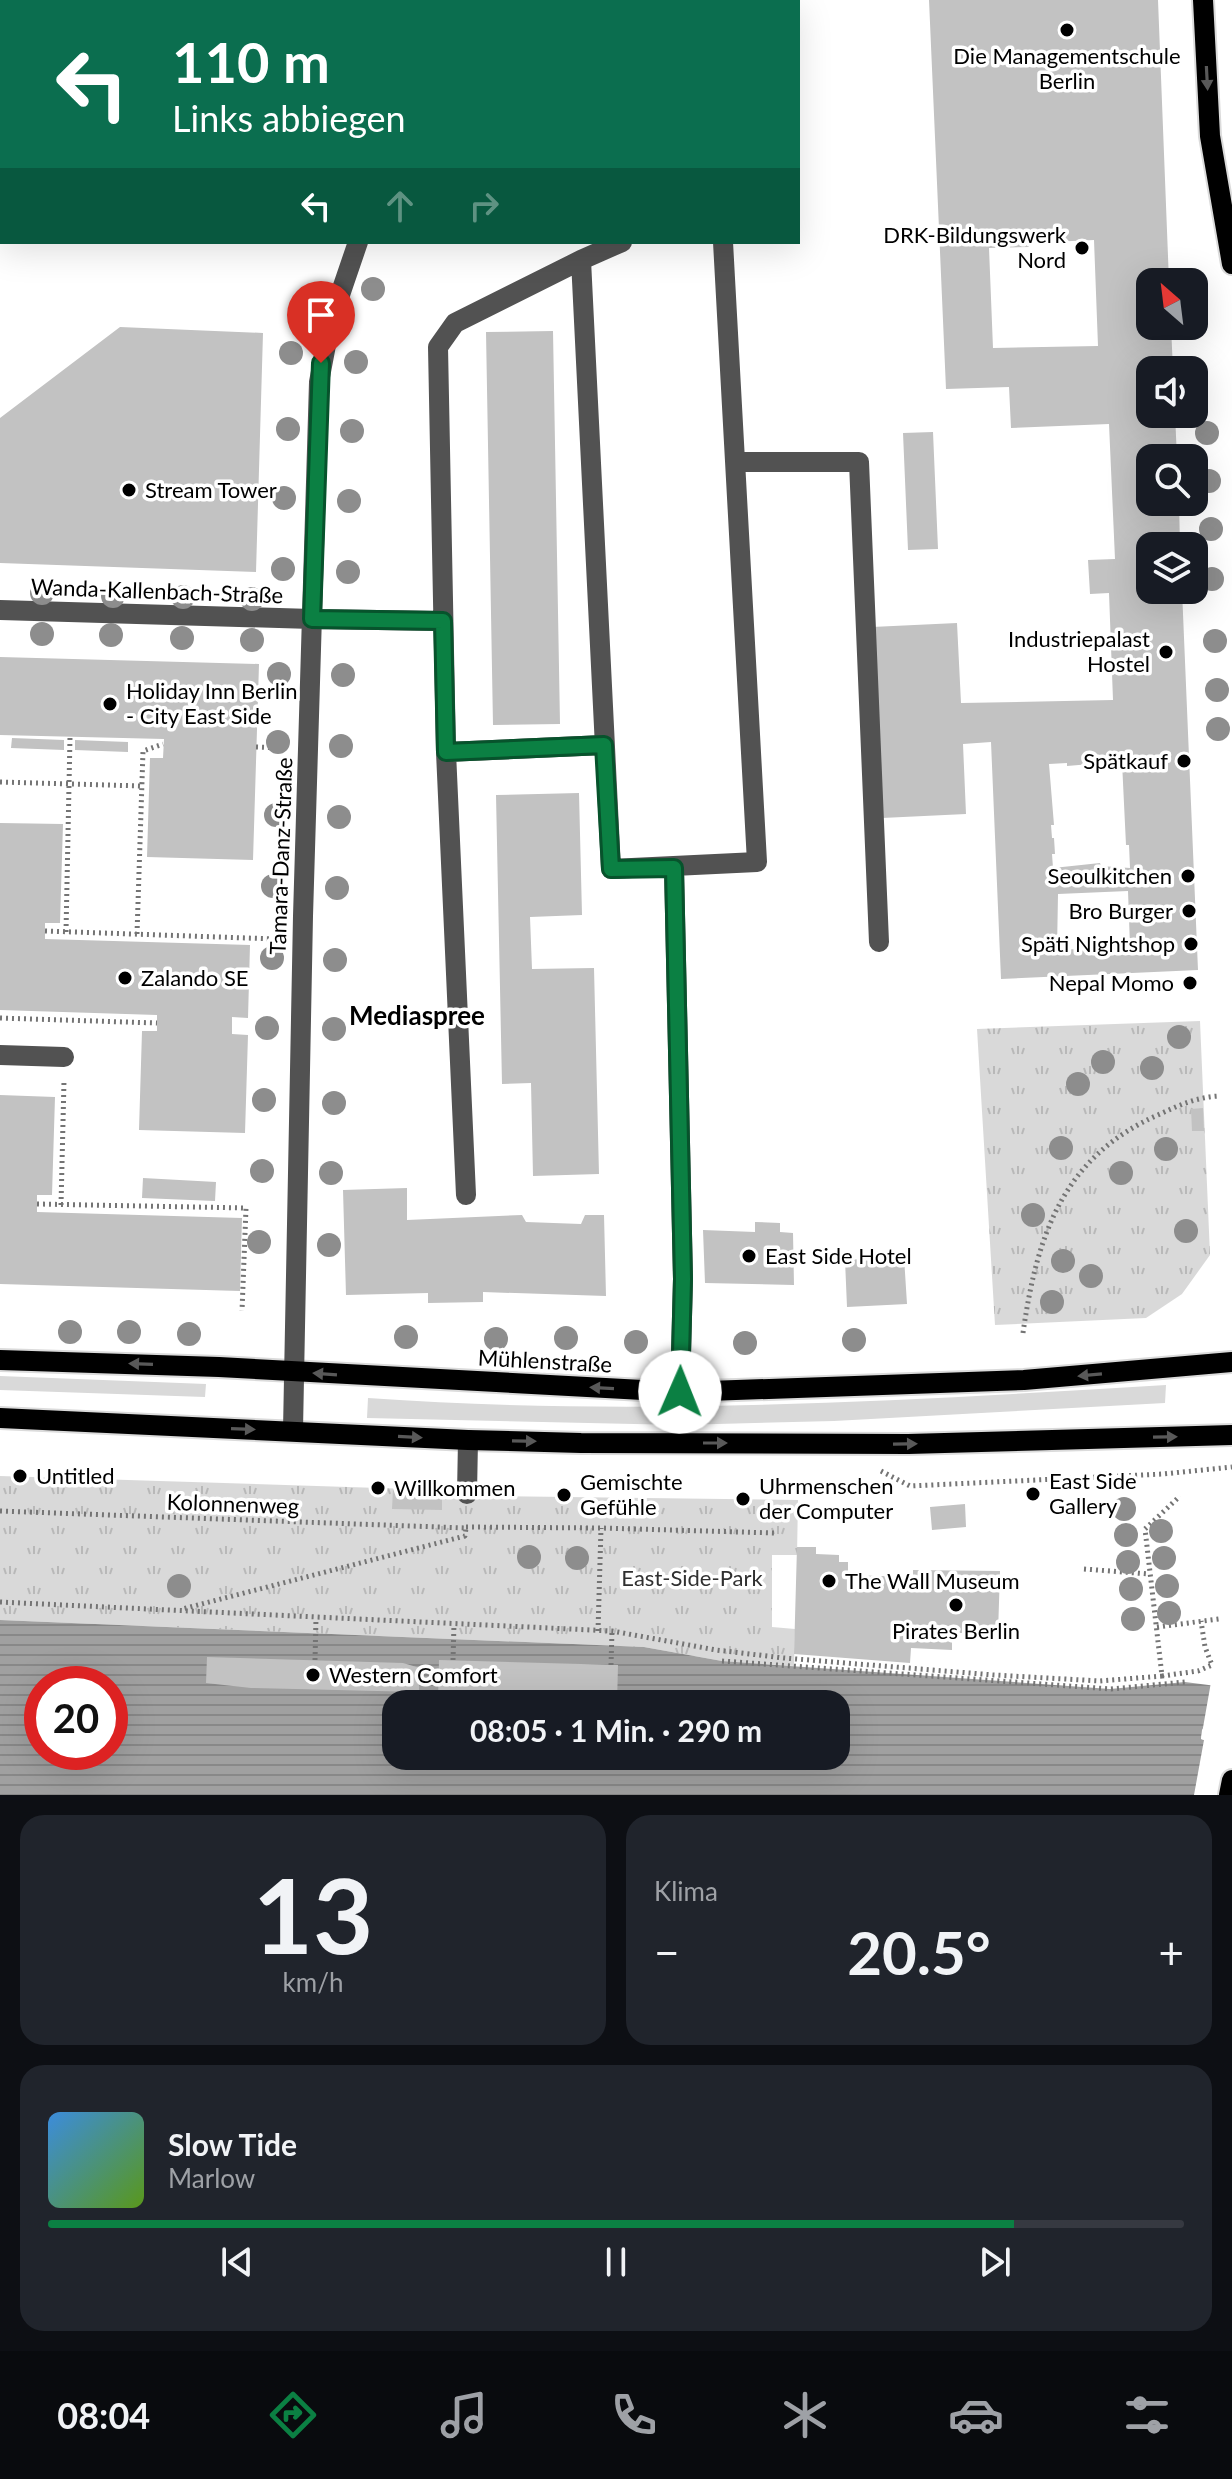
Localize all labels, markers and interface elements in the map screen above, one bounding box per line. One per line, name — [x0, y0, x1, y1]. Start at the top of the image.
marker: Die Managementschule Berlin — [1058, 21, 1076, 39]
text: 110 m — [172, 28, 330, 95]
icon: left — [40, 32, 144, 136]
place label: Die Managementschule Berlin — [953, 42, 1181, 94]
one-way arrow — [1201, 66, 1214, 91]
text: Links abbiegen — [172, 96, 406, 140]
icon: left — [294, 184, 338, 228]
icon: ahead — [378, 184, 422, 228]
icon: right — [462, 184, 506, 228]
place label: DRK-Bildungswerk Nord — [883, 221, 1067, 273]
marker: DRK-Bildungswerk Nord — [1073, 239, 1091, 257]
north arrow — [1136, 268, 1208, 340]
map controls — [1136, 268, 1208, 604]
pin — [287, 281, 355, 363]
icon: arrive — [299, 293, 343, 337]
button: sound — [1136, 356, 1208, 428]
button: search — [1136, 444, 1208, 516]
place label: Stream Tower — [145, 476, 277, 503]
marker: Stream Tower — [120, 481, 138, 499]
button: layers — [1136, 532, 1208, 604]
street label: Wanda-Kallenbach-Straße — [30, 573, 284, 608]
place label: Industriepalast Hostel — [1008, 625, 1150, 677]
marker: Industriepalast Hostel — [1157, 643, 1175, 661]
place label: Holiday Inn Berlin - City East Side — [126, 677, 297, 729]
marker: Holiday Inn Berlin - City East Side — [101, 695, 119, 713]
place label: Spätkauf — [1083, 747, 1168, 774]
marker: Spätkauf — [1175, 752, 1193, 770]
street label: Tamara-Danz-Straße — [264, 757, 297, 955]
place label: Seoulkitchen — [1048, 862, 1172, 889]
marker: Seoulkitchen — [1179, 867, 1197, 885]
place label: Bro Burger — [1068, 897, 1173, 924]
marker: Bro Burger — [1180, 902, 1198, 920]
place label: Späti Nightshop — [1021, 930, 1175, 957]
marker: Späti Nightshop — [1182, 935, 1200, 953]
place label: Zalando SE — [141, 964, 249, 991]
marker: Zalando SE — [116, 969, 134, 987]
place label: Nepal Momo — [1049, 969, 1174, 996]
marker: Nepal Momo — [1181, 974, 1199, 992]
district label: Mediaspree — [349, 999, 485, 1031]
place label: East Side Hotel — [765, 1242, 912, 1269]
marker: East Side Hotel — [740, 1247, 758, 1265]
street label: Mühlenstraße — [477, 1344, 613, 1377]
position arrow — [638, 1350, 722, 1434]
one-way arrow — [128, 1358, 153, 1371]
one-way arrow — [312, 1367, 337, 1380]
one-way arrow — [1077, 1369, 1102, 1382]
one-way arrow — [589, 1381, 614, 1394]
one-way arrow — [231, 1422, 256, 1435]
one-way arrow — [1153, 1430, 1178, 1443]
one-way arrow — [398, 1431, 423, 1444]
one-way arrow — [512, 1435, 537, 1448]
one-way arrow — [703, 1437, 728, 1449]
one-way arrow — [893, 1438, 918, 1450]
place label: Untitled — [36, 1462, 115, 1489]
marker: Untitled — [11, 1467, 29, 1485]
place label: East Side Gallery — [1049, 1467, 1137, 1519]
place label: Gemischte Gefühle — [580, 1468, 683, 1520]
place label: Uhrmenschen der Computer — [759, 1472, 893, 1524]
place label: Willkommen — [394, 1474, 515, 1501]
marker: Willkommen — [369, 1479, 387, 1497]
marker: East Side Gallery — [1024, 1485, 1042, 1503]
marker: Gemischte Gefühle — [555, 1486, 573, 1504]
street label: Kolonnenweg — [166, 1488, 300, 1519]
marker: Uhrmenschen der Computer — [734, 1490, 752, 1508]
park label: East-Side-Park — [621, 1564, 763, 1591]
place label: The Wall Museum — [845, 1567, 1020, 1594]
marker: The Wall Museum — [820, 1572, 838, 1590]
marker: Pirates Berlin — [947, 1596, 965, 1614]
place label: Pirates Berlin — [892, 1617, 1020, 1644]
place label: Western Comfort — [329, 1661, 498, 1688]
speed limit sign: 20 — [24, 1666, 128, 1770]
marker: Western Comfort — [304, 1666, 322, 1684]
text: 08:05 · 1 Min. · 290 m — [470, 1712, 762, 1748]
text: 13 — [253, 1851, 373, 1976]
text: Klima — [654, 1875, 718, 1907]
text: 20.5° — [847, 1916, 991, 1988]
text: − — [654, 1926, 680, 1978]
text: + — [1158, 1926, 1184, 1978]
text: km/h — [283, 1966, 343, 1998]
text: Slow Tide — [168, 2126, 297, 2162]
text: Marlow — [168, 2162, 255, 2194]
icon: previous — [215, 2240, 259, 2284]
icon: pause — [594, 2240, 638, 2284]
icon: next — [973, 2240, 1017, 2284]
icon: directions — [265, 2387, 321, 2443]
icon: music — [436, 2387, 492, 2443]
icon: phone — [606, 2387, 662, 2443]
icon: climate — [777, 2387, 833, 2443]
icon: car — [948, 2387, 1004, 2443]
icon: filters — [1119, 2387, 1175, 2443]
text: 08:04 — [57, 2393, 150, 2437]

